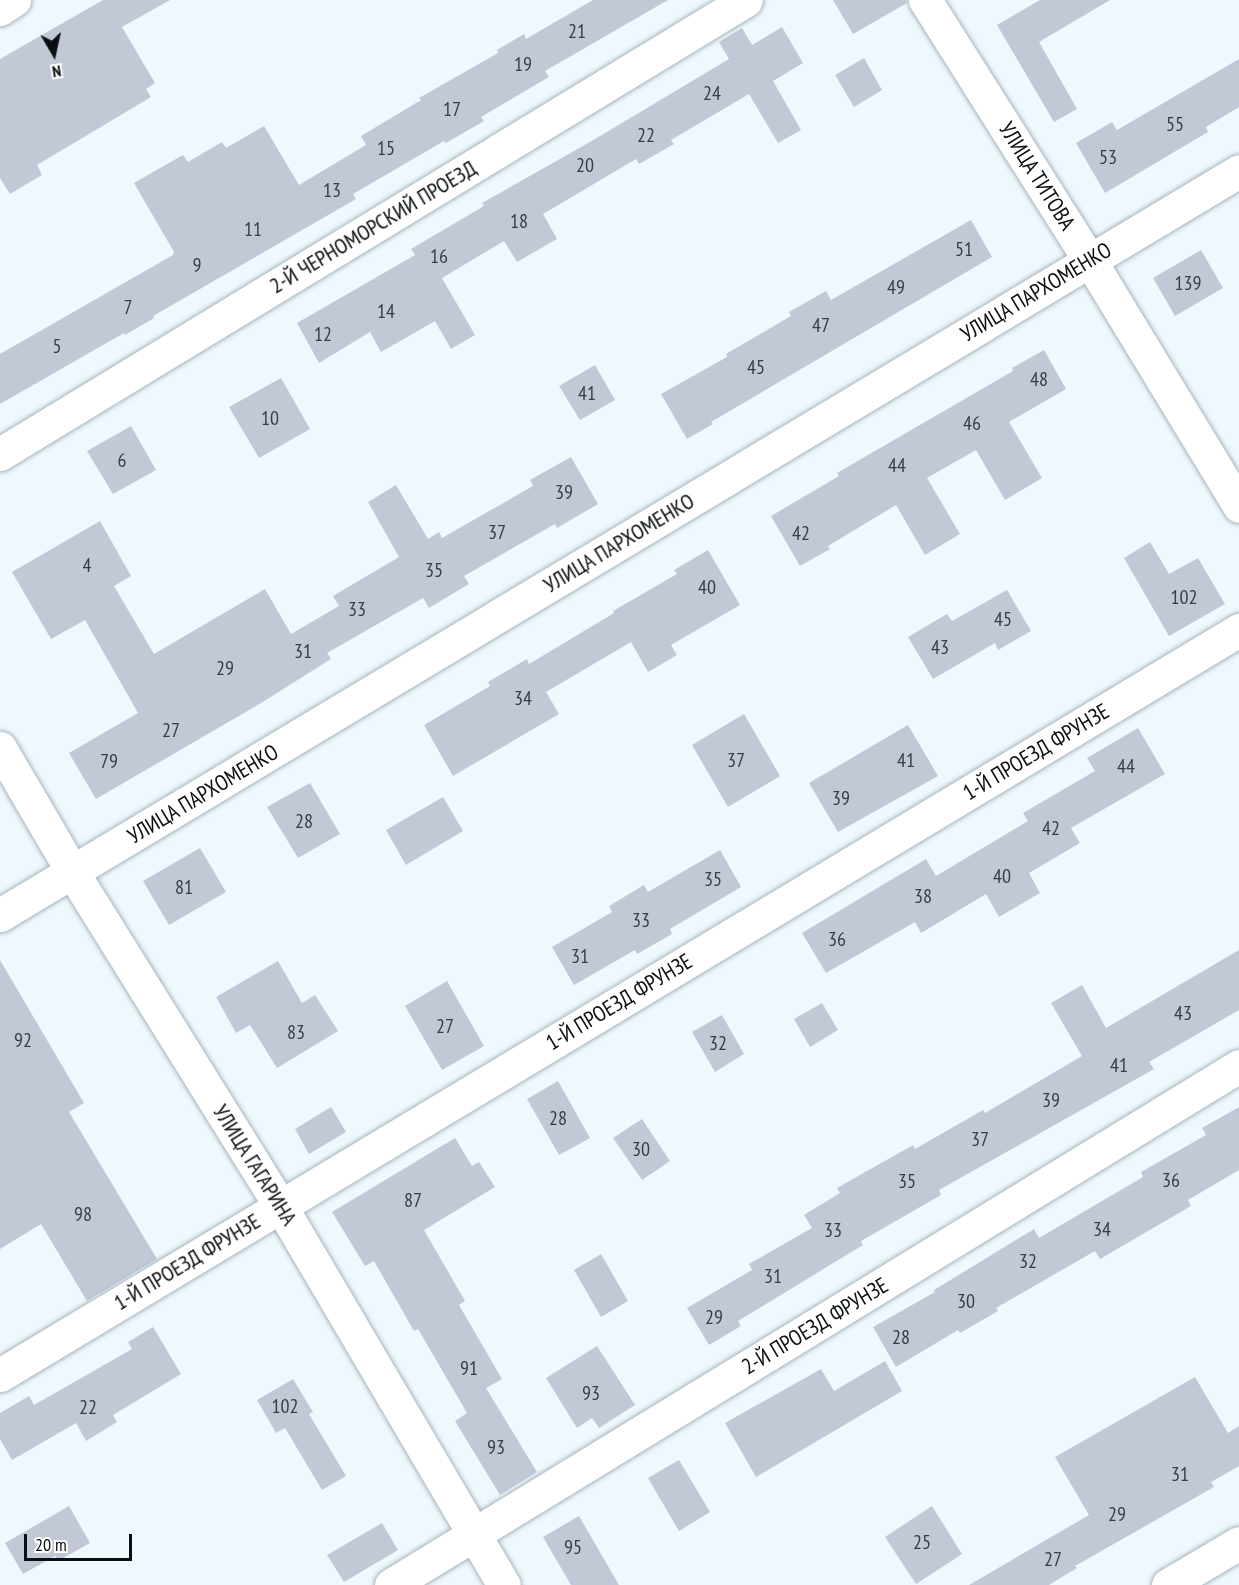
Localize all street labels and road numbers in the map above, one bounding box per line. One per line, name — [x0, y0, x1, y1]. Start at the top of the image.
street label: УЛИЦА ТИТОВА — [993, 117, 1081, 235]
street label: 2-Й ЧЕРНОМОРСКИЙ ПРОЕЗД — [265, 155, 481, 299]
street label: УЛИЦА ПАРХОМЕНКО — [956, 236, 1116, 348]
street label: УЛИЦА ПАРХОМЕНКО — [539, 487, 699, 599]
street label: 1-Й ПРОЕЗД ФРУНЗЕ — [958, 698, 1114, 806]
street label: УЛИЦА ПАРХОМЕНКО — [123, 738, 283, 850]
street label: 1-Й ПРОЕЗД ФРУНЗЕ — [541, 948, 697, 1056]
street label: УЛИЦА ГАГАРИНА — [207, 1099, 303, 1231]
street label: 1-Й ПРОЕЗД ФРУНЗЕ — [109, 1208, 265, 1316]
street label: 2-Й ПРОЕЗД ФРУНЗЕ — [737, 1272, 893, 1380]

